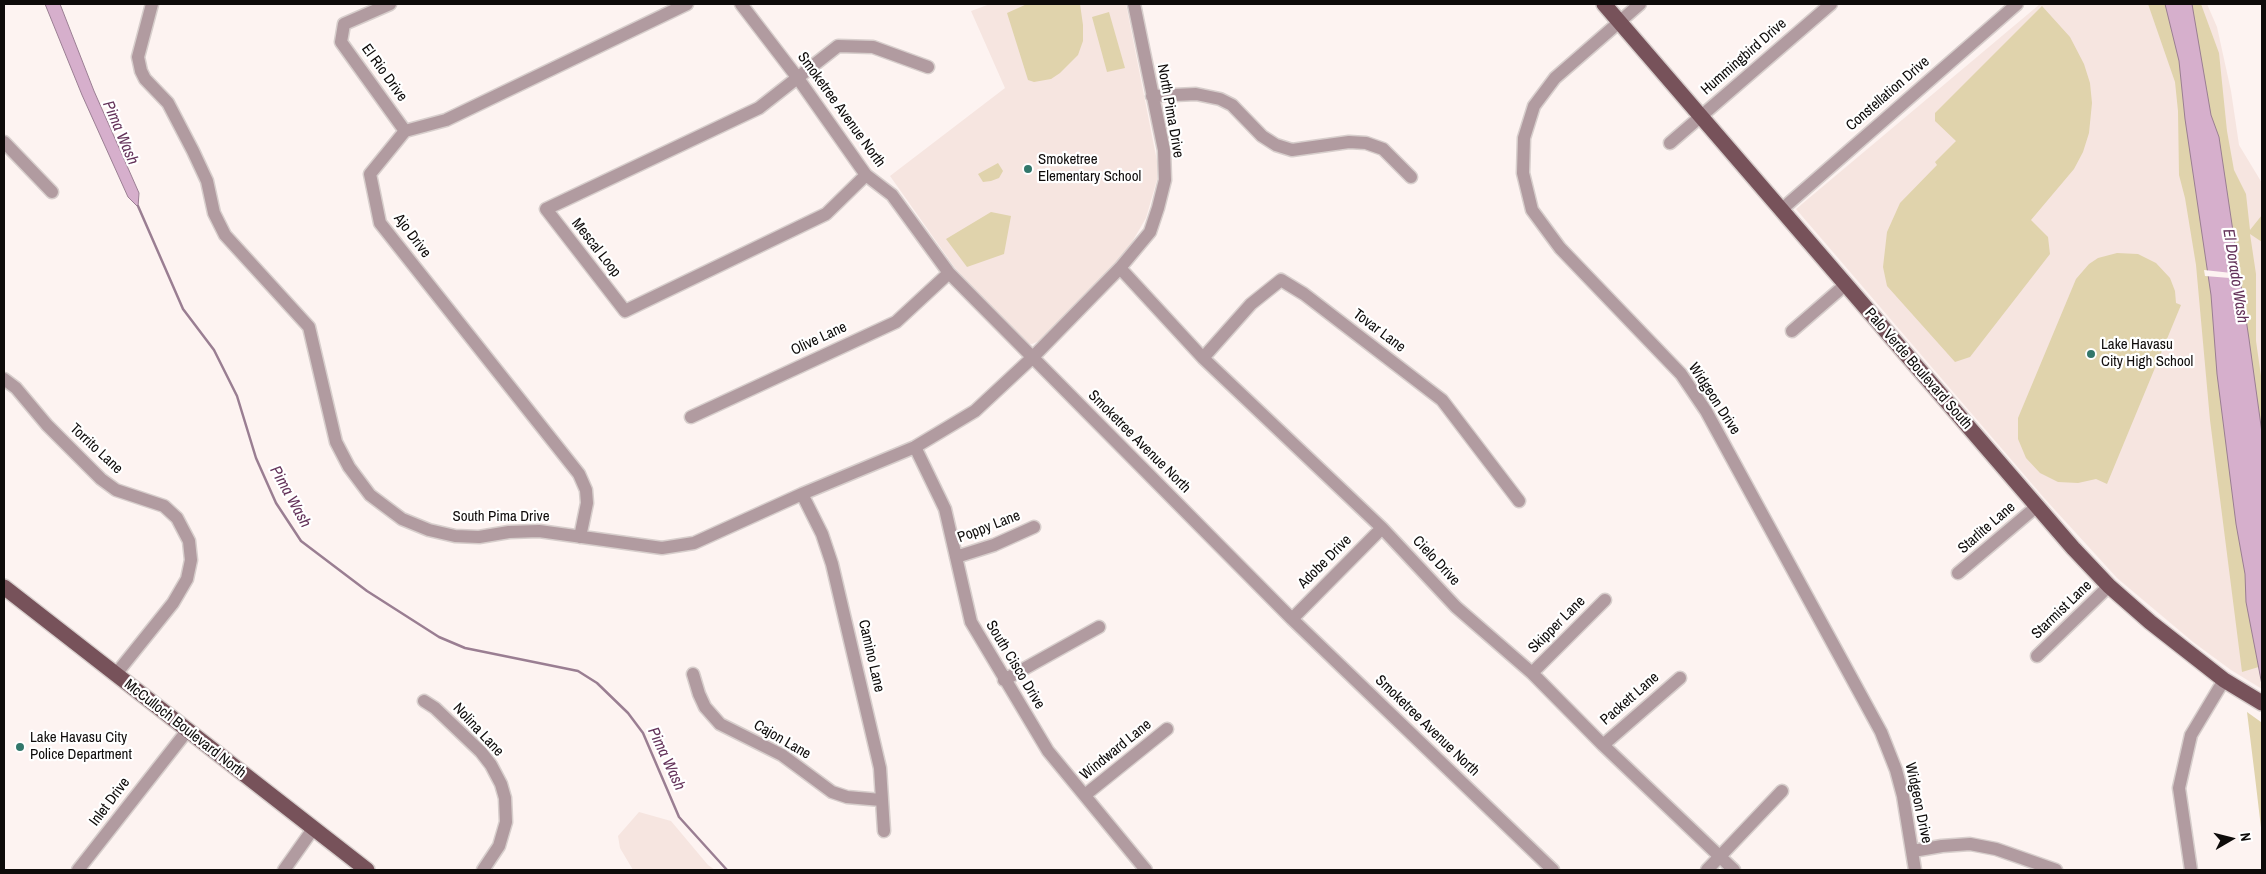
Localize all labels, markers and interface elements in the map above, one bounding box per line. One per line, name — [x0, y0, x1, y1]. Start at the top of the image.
street label: Hummingbird Drive — [1698, 15, 1790, 99]
street label: El Rio Drive — [357, 41, 411, 105]
street label: Smoketree Avenue North — [793, 49, 889, 171]
street label: Constellation Drive — [1843, 53, 1933, 135]
street label: North Pima Drive — [1153, 63, 1187, 159]
water label: Pima Wash — [98, 98, 142, 168]
place label: Smoketree Elementary School — [1038, 151, 1141, 186]
marker: Smoketree Elementary School — [1022, 163, 1034, 175]
street label: Ajo Drive — [390, 210, 434, 262]
street label: Mescal Loop — [567, 215, 625, 281]
water label: El Dorado Wash — [2218, 227, 2252, 325]
street label: Palo Verde Boulevard South — [1861, 305, 1975, 433]
street label: Tovar Lane — [1349, 306, 1409, 356]
street label: Olive Lane — [788, 318, 850, 360]
place label: Lake Havasu City High School — [2101, 336, 2193, 371]
marker: Lake Havasu City High School — [2085, 348, 2097, 360]
street label: Widgeon Drive — [1684, 360, 1744, 438]
street label: Smoketree Avenue North — [1084, 387, 1194, 497]
street label: Torrito Lane — [66, 420, 126, 478]
water label: Pima Wash — [265, 463, 315, 531]
street label: Starlite Lane — [1955, 498, 2019, 558]
street label: Poppy Lane — [955, 507, 1023, 547]
street label: South Pima Drive — [452, 508, 550, 526]
street label: Adobe Drive — [1294, 531, 1356, 593]
street label: Cielo Drive — [1408, 532, 1464, 590]
street label: Starmist Lane — [2028, 577, 2096, 643]
street label: Skipper Lane — [1525, 593, 1589, 657]
street label: Camino Lane — [854, 618, 888, 694]
street label: South Cisco Drive — [982, 618, 1048, 712]
street label: Packett Lane — [1597, 669, 1663, 729]
street label: Smoketree Avenue North — [1371, 672, 1483, 780]
street label: McCulloch Boulevard North — [120, 676, 250, 782]
street label: Nolina Lane — [449, 700, 507, 760]
street label: Cajon Lane — [750, 716, 814, 764]
street label: Windward Lane — [1077, 716, 1155, 784]
water label: Pima Wash — [643, 724, 689, 794]
place label: Lake Havasu City Police Department — [30, 729, 132, 764]
marker: Lake Havasu City Police Department — [14, 741, 26, 753]
street label: Widgeon Drive — [1901, 761, 1935, 845]
street label: Inlet Drive — [86, 774, 134, 830]
north arrow — [2206, 814, 2256, 864]
text: N — [2236, 832, 2255, 842]

